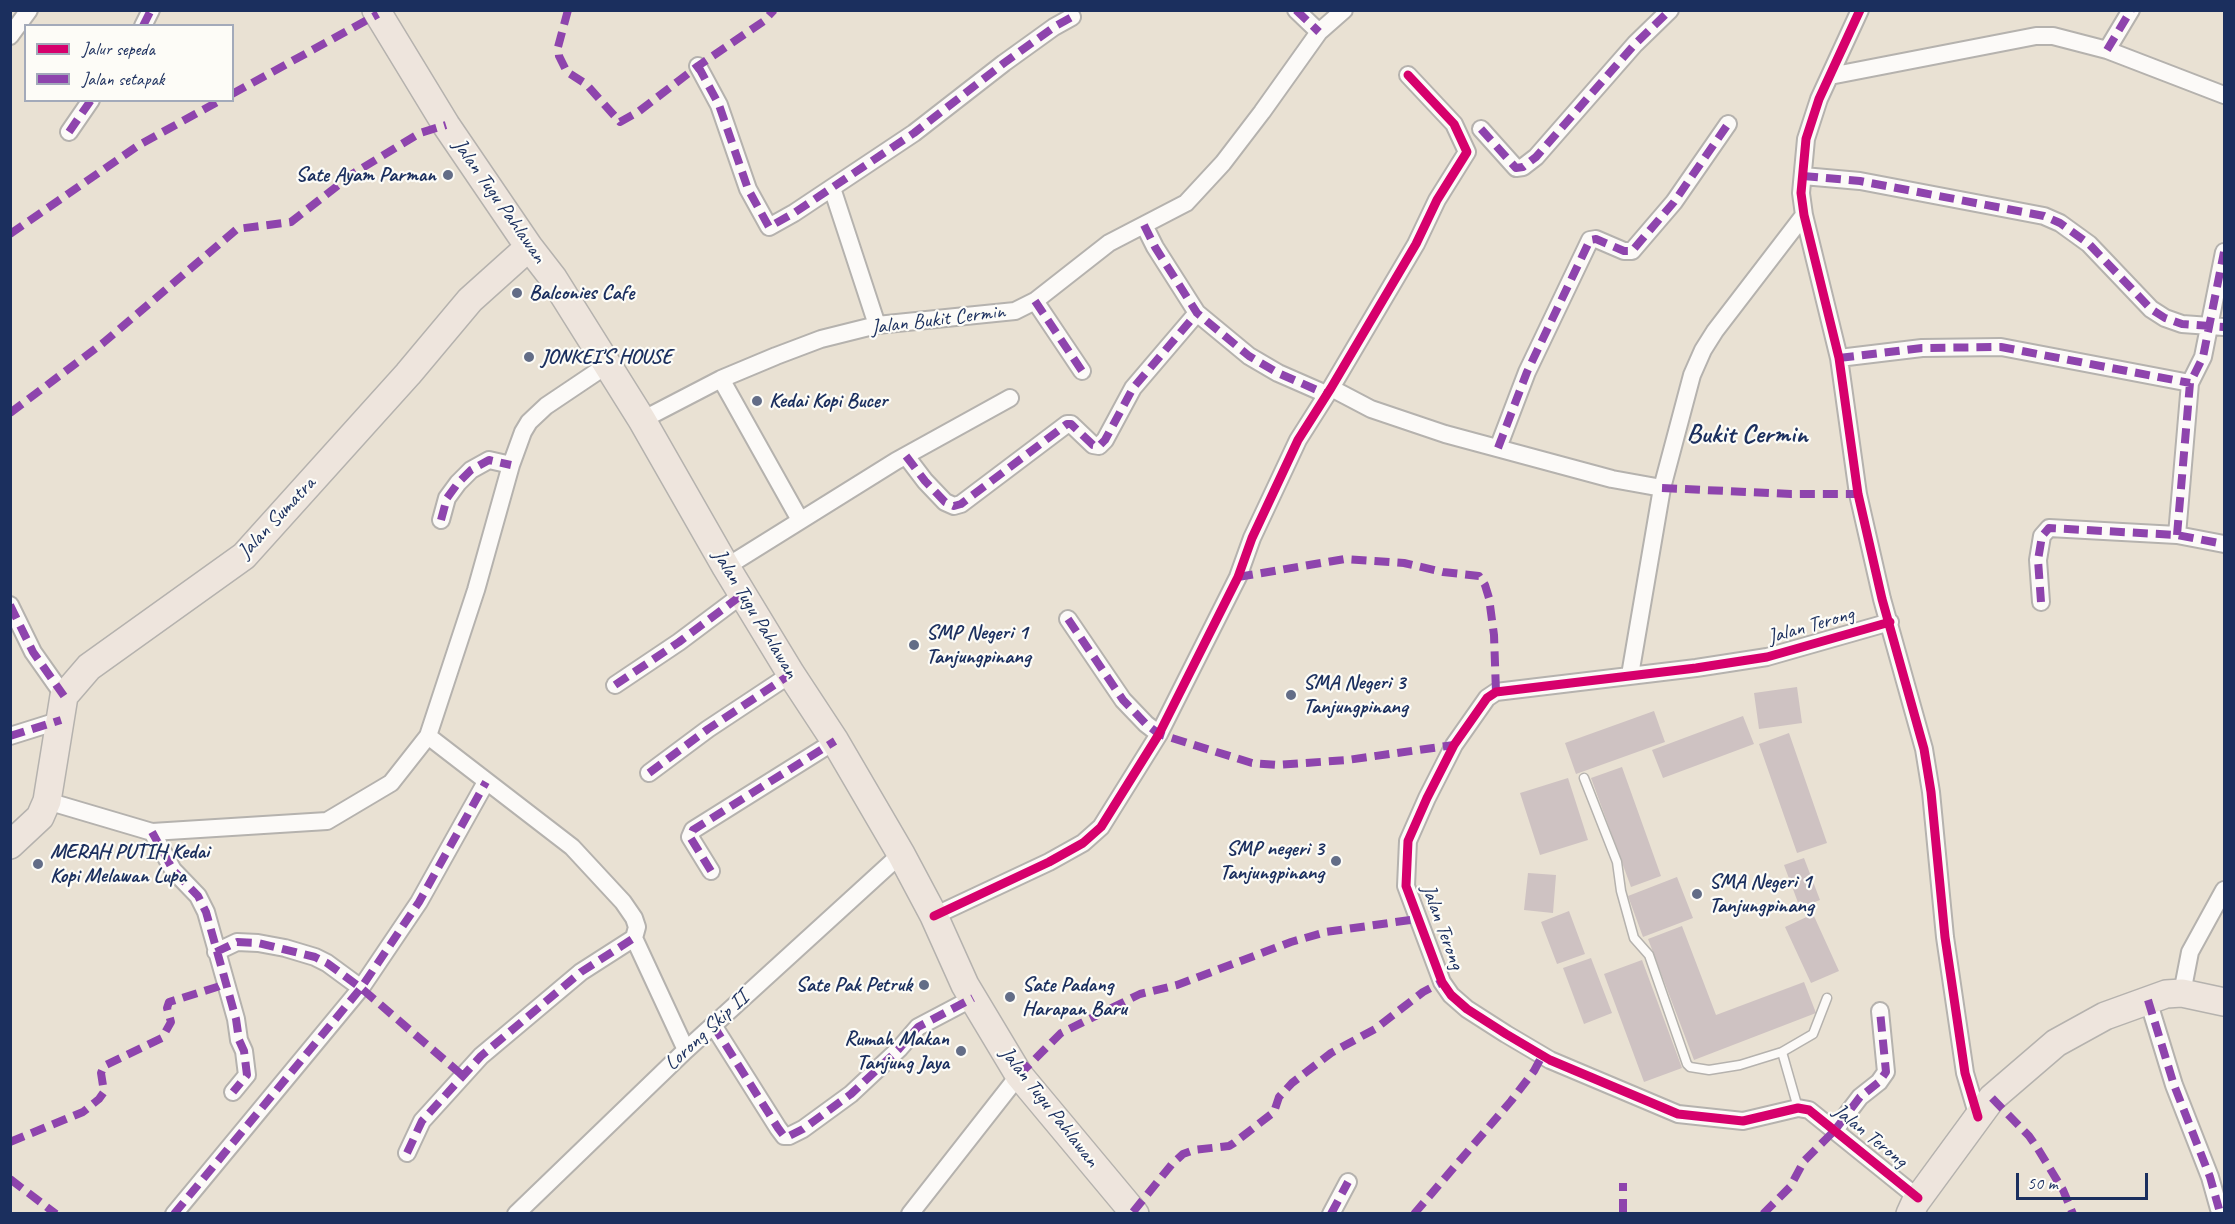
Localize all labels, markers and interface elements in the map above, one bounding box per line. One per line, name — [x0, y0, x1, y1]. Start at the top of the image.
legend — [24, 24, 234, 102]
text: Jalur sepeda — [82, 38, 155, 60]
text: Jalan setapak — [82, 68, 164, 90]
street label: Jalan Tugu Pahlawan — [447, 134, 551, 268]
place label: Sate Ayam Parman — [296, 162, 436, 188]
marker: Sate Ayam Parman — [441, 168, 455, 182]
place label: Balconies Cafe — [529, 280, 634, 306]
marker: Balconies Cafe — [510, 286, 524, 300]
street label: Jalan Bukit Cermin — [869, 299, 1007, 341]
place label: JONKEI'S HOUSE — [541, 344, 672, 370]
marker: JONKEI'S HOUSE — [522, 350, 536, 364]
place label: Kedai Kopi Bucer — [769, 388, 887, 414]
marker: Kedai Kopi Bucer — [750, 394, 764, 408]
district label: Bukit Cermin — [1686, 419, 1808, 451]
street label: Jalan Sumatra — [233, 472, 321, 564]
street label: Jalan Tugu Pahlawan — [706, 545, 804, 683]
street label: Jalan Terong — [1765, 602, 1857, 650]
place label: SMP Negeri 1 Tanjungpinang — [926, 620, 1031, 670]
marker: SMP Negeri 1 Tanjungpinang — [907, 638, 921, 652]
place label: SMA Negeri 3 Tanjungpinang — [1303, 670, 1408, 720]
marker: SMA Negeri 3 Tanjungpinang — [1284, 688, 1298, 702]
place label: SMP negeri 3 Tanjungpinang — [1219, 836, 1324, 886]
place label: MERAH PUTIH Kedai Kopi Melawan Lupa — [50, 839, 209, 889]
marker: SMP negeri 3 Tanjungpinang — [1329, 854, 1343, 868]
marker: MERAH PUTIH Kedai Kopi Melawan Lupa — [31, 857, 45, 871]
place label: SMA Negeri 1 Tanjungpinang — [1709, 869, 1814, 919]
street label: Jalan Terong — [1415, 881, 1469, 973]
marker: SMA Negeri 1 Tanjungpinang — [1690, 887, 1704, 901]
place label: Sate Pak Petruk — [796, 972, 912, 998]
place label: Sate Padang Harapan Baru — [1022, 972, 1127, 1022]
marker: Sate Pak Petruk — [917, 978, 931, 992]
street label: Lorong Skip II — [660, 986, 754, 1076]
marker: Sate Padang Harapan Baru — [1003, 990, 1017, 1004]
place label: Rumah Makan Tanjung Jaya — [844, 1026, 949, 1076]
street label: Jalan Tugu Pahlawan — [994, 1042, 1104, 1172]
marker: Rumah Makan Tanjung Jaya — [954, 1044, 968, 1058]
street label: Jalan Terong — [1828, 1098, 1912, 1174]
scale bar — [2019, 1161, 2151, 1199]
text: 50 m — [2027, 1172, 2058, 1194]

